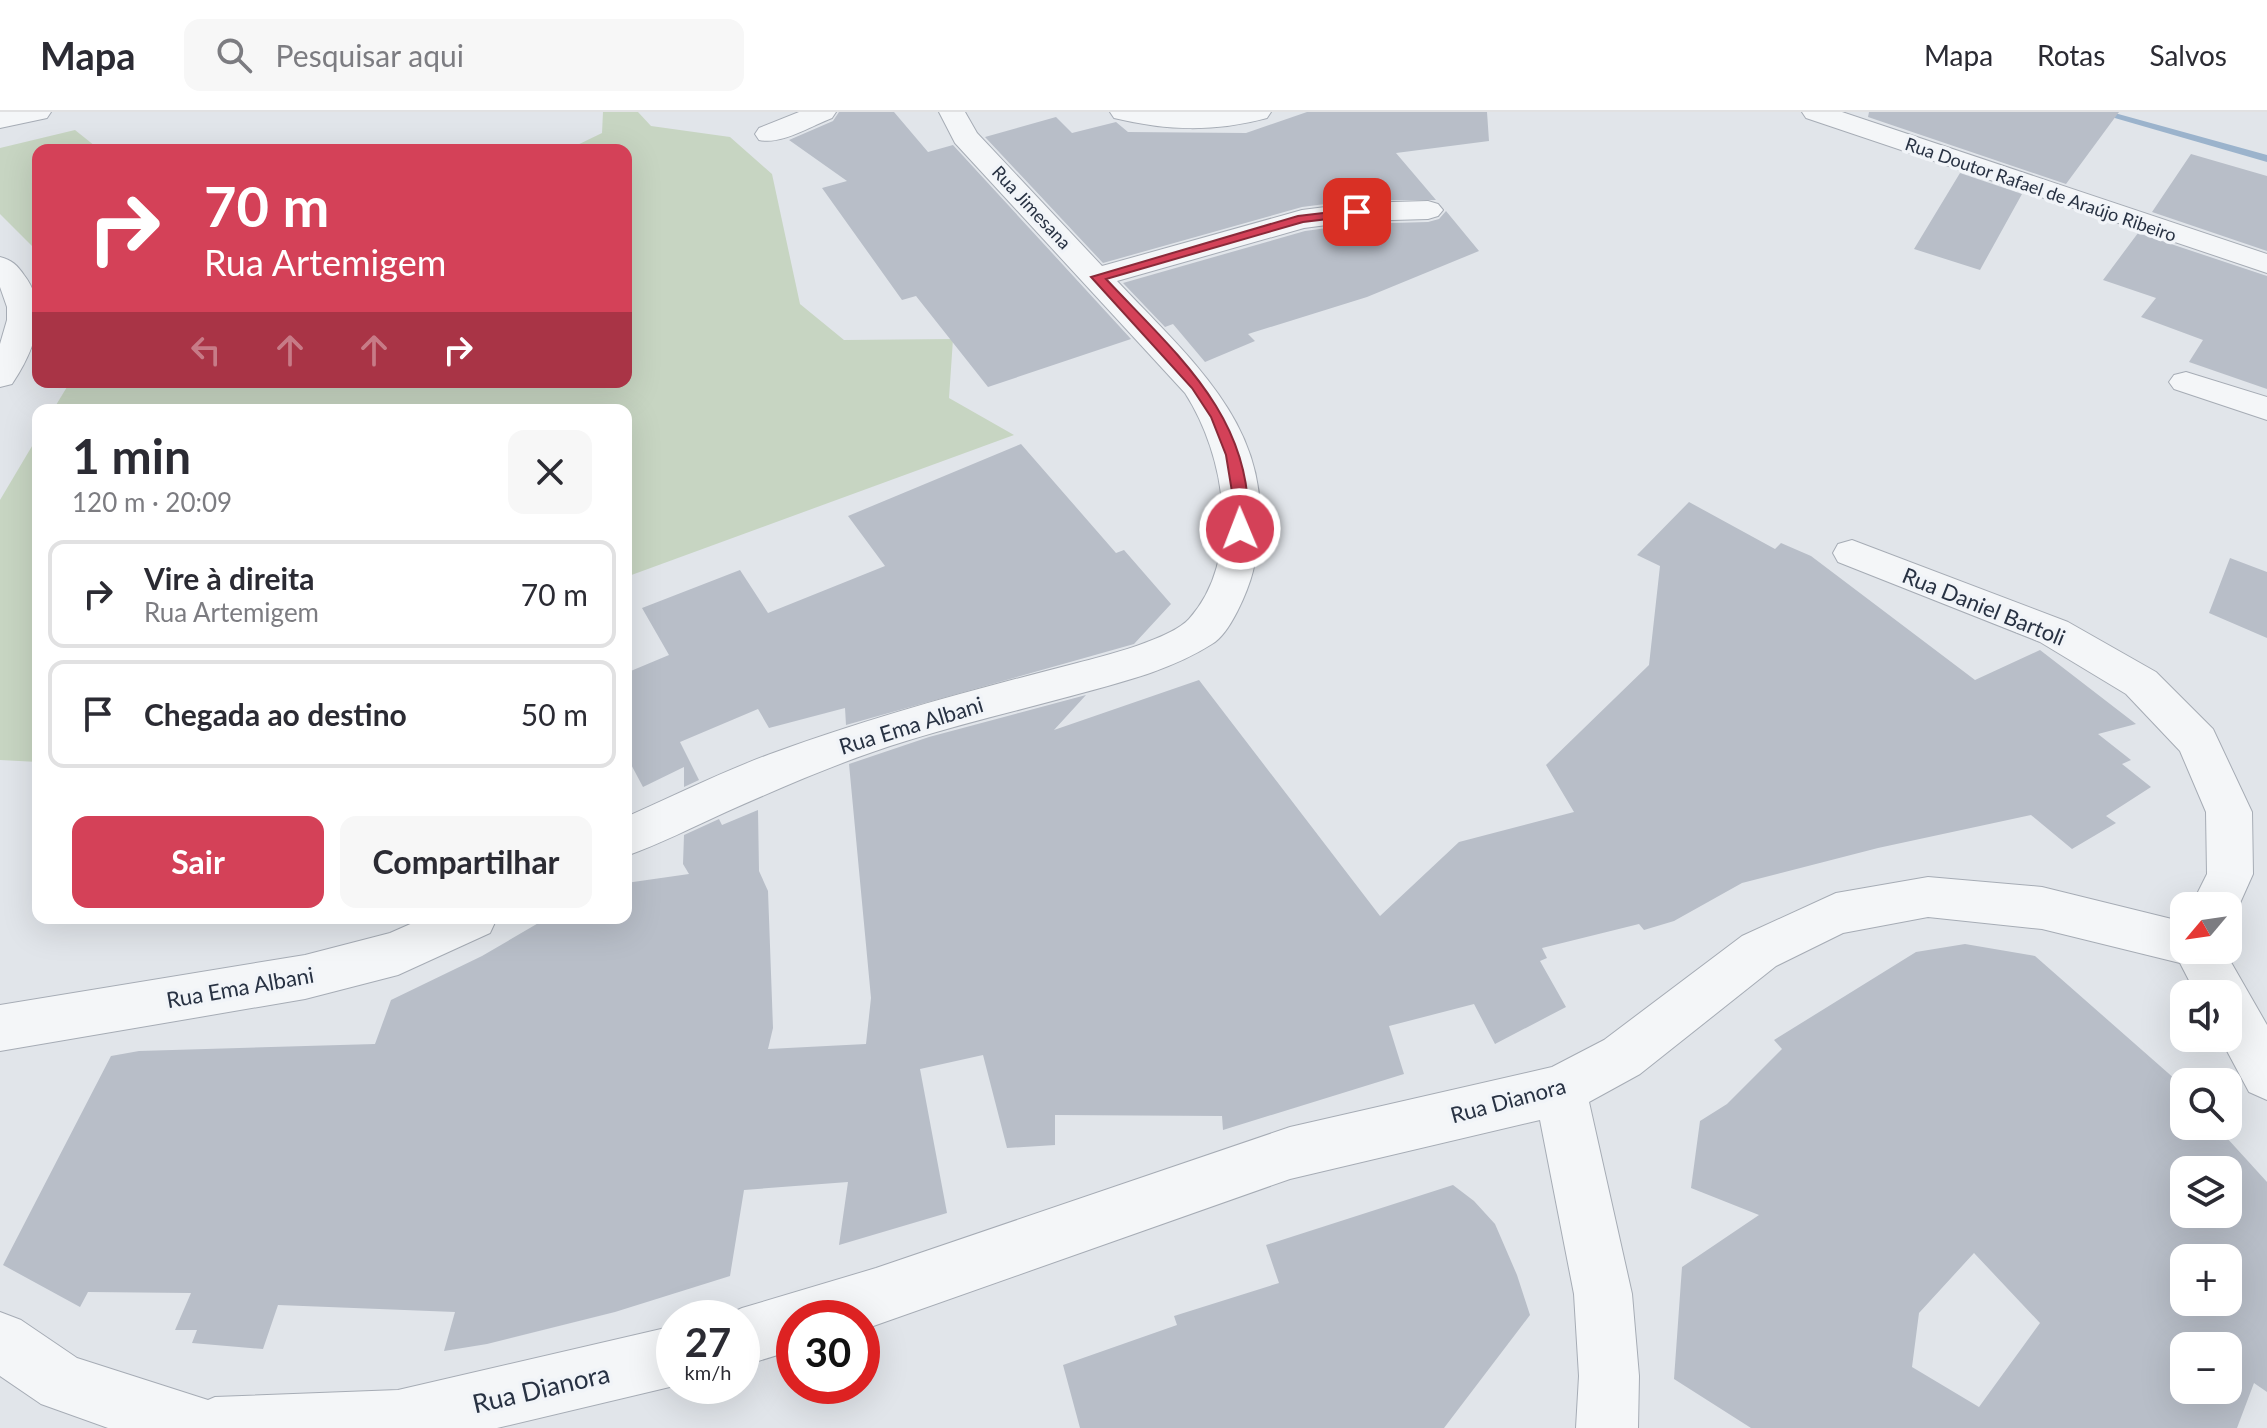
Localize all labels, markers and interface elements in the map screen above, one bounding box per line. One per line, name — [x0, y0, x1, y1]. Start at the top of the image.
search box — [184, 19, 744, 91]
text: Mapa — [40, 32, 136, 78]
icon: search — [212, 33, 256, 77]
text: Pesquisar aqui — [276, 37, 464, 73]
text: Mapa — [1924, 38, 1993, 72]
text: Rotas — [2037, 38, 2105, 72]
text: Salvos — [2149, 38, 2227, 72]
street label: Rua Doutor Rafael de Araújo Ribeiro — [1903, 132, 2179, 246]
street label: Rua Jimesana — [988, 161, 1076, 253]
text: 70 m — [204, 172, 329, 239]
icon: right — [72, 176, 176, 280]
pin — [1323, 178, 1391, 246]
icon: arrive — [1335, 190, 1379, 234]
text: Rua Artemigem — [204, 240, 446, 284]
icon: left — [184, 328, 228, 372]
icon: ahead — [268, 328, 312, 372]
icon: ahead — [352, 328, 396, 372]
icon: right — [436, 328, 480, 372]
text: 1 min — [72, 427, 191, 484]
button: close — [508, 430, 592, 514]
text: 120 m · 20:09 — [72, 486, 232, 518]
position arrow — [1198, 487, 1282, 571]
text: Vire à direita — [144, 560, 314, 596]
street label: Rua Daniel Bartoli — [1899, 561, 2069, 651]
icon: right — [76, 572, 120, 616]
text: 70 m — [521, 576, 588, 612]
text: Rua Artemigem — [144, 596, 319, 628]
street label: Rua Ema Albani — [836, 690, 986, 760]
icon: arrive — [76, 692, 120, 736]
text: Chegada ao destino — [144, 696, 407, 732]
text: 50 m — [521, 696, 588, 732]
button: Sair — [72, 816, 324, 908]
button: Compartilhar — [340, 816, 592, 908]
north arrow — [2170, 892, 2242, 964]
map controls — [2170, 892, 2242, 1404]
street label: Rua Ema Albani — [164, 961, 316, 1013]
button: sound — [2170, 980, 2242, 1052]
button: search — [2170, 1068, 2242, 1140]
street label: Rua Dianora — [1447, 1072, 1569, 1128]
button: layers — [2170, 1156, 2242, 1228]
button: + — [2170, 1244, 2242, 1316]
speed limit sign: 30 — [776, 1300, 880, 1404]
text: 27 — [685, 1318, 731, 1366]
button: − — [2170, 1332, 2242, 1404]
street label: Rua Dianora — [469, 1357, 613, 1419]
text: km/h — [685, 1360, 731, 1384]

